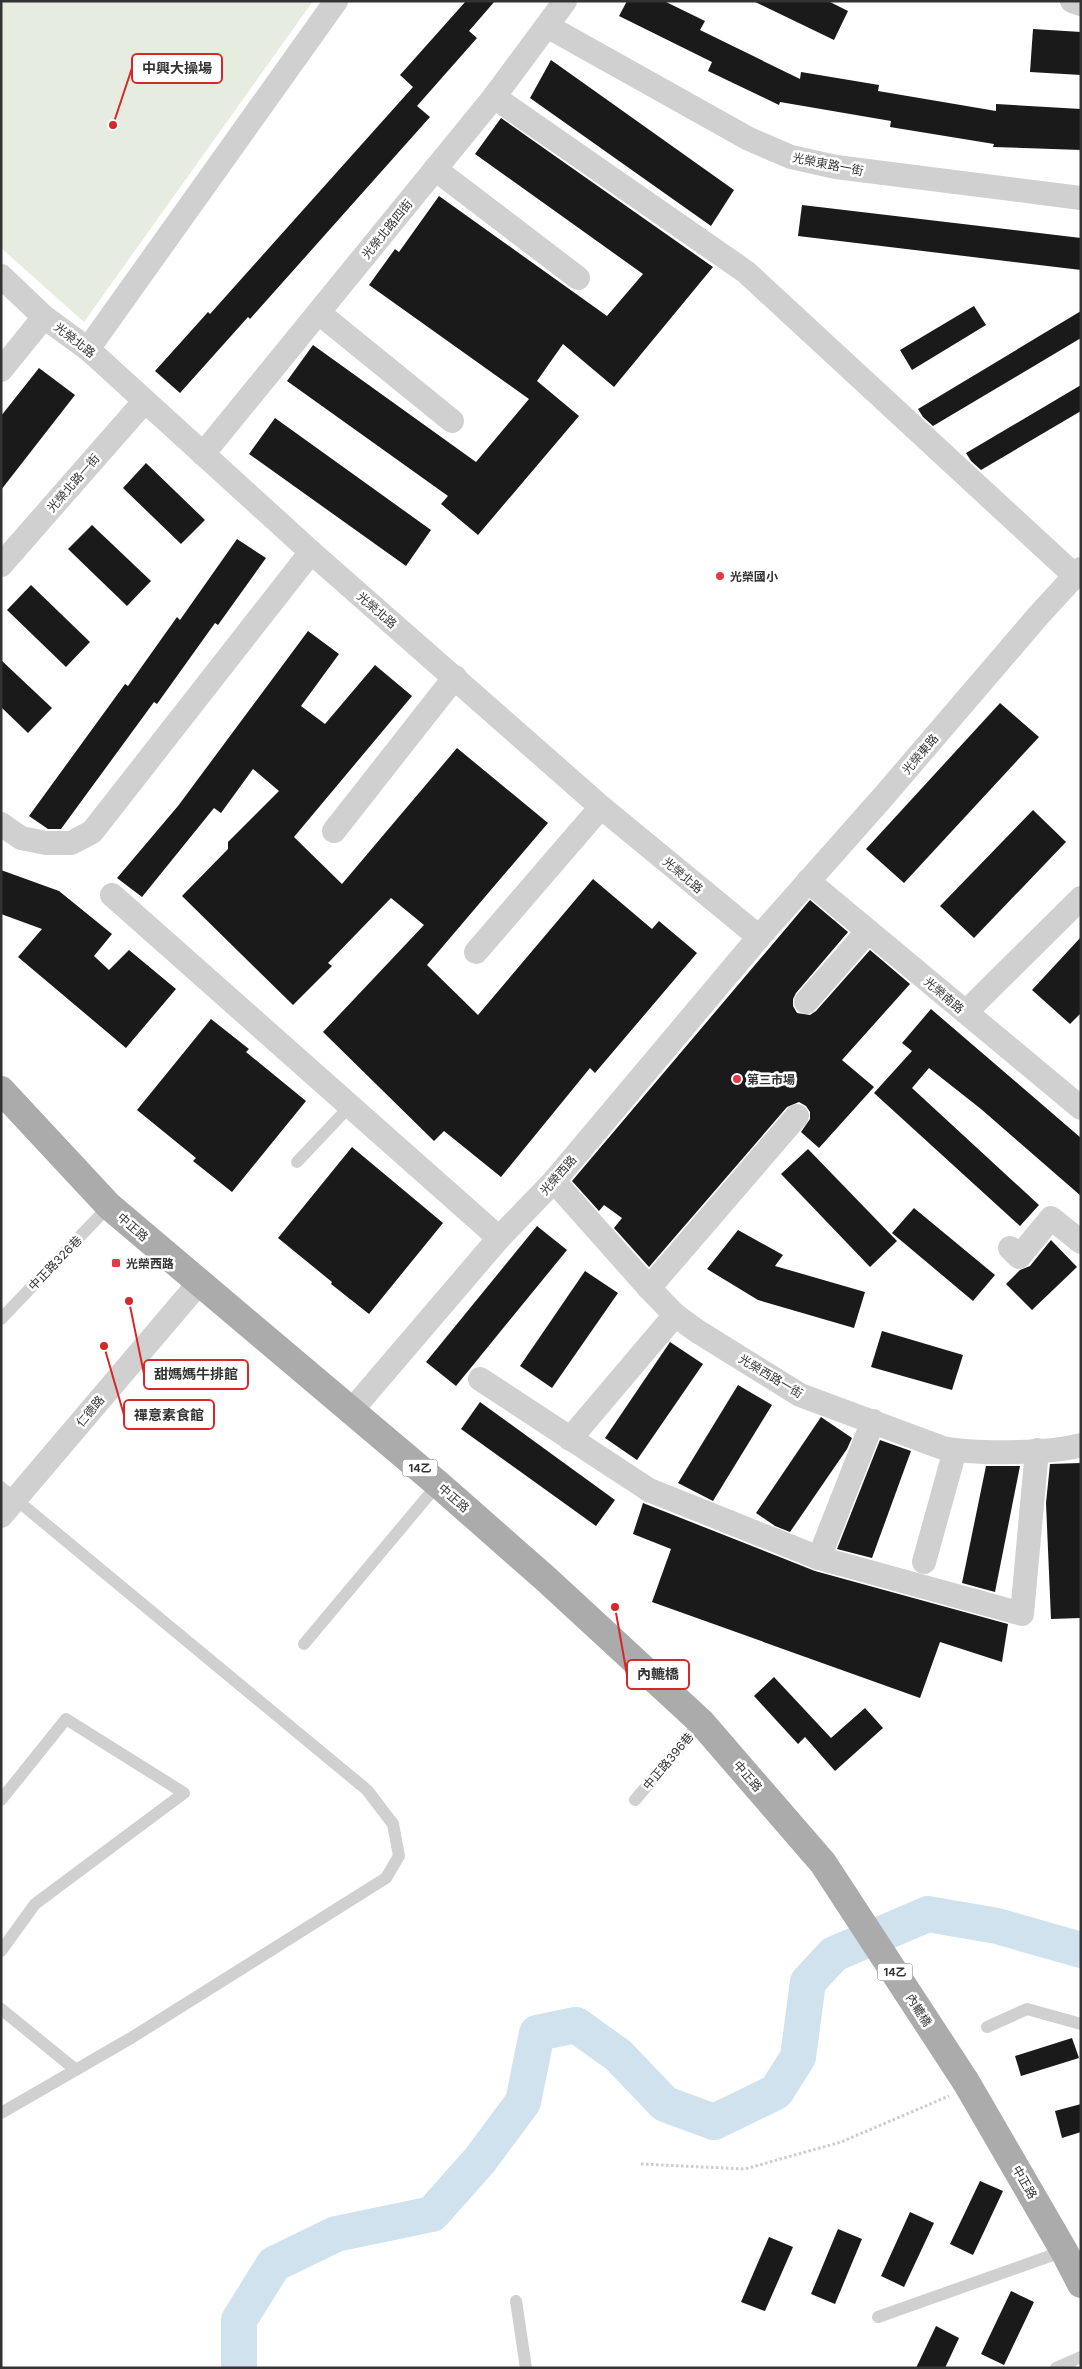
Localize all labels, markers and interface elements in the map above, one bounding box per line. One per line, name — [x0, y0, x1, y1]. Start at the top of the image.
callout: 中興大操場 — [132, 54, 222, 83]
text: 中興大操場 — [142, 59, 212, 76]
street label: 光榮東路一街 — [791, 150, 865, 178]
street label: 光榮北路四街 — [359, 196, 415, 262]
street label: 光榮北路 — [51, 319, 99, 361]
street label: 光榮北路一街 — [44, 451, 102, 515]
place label: 光榮國小 — [730, 569, 778, 584]
marker: 光榮國小 — [714, 570, 726, 582]
street label: 光榮北路 — [354, 589, 400, 631]
street label: 光榮東路 — [899, 731, 941, 777]
street label: 光榮北路 — [660, 854, 706, 896]
street label: 光榮南路 — [921, 974, 967, 1016]
place label: 第三市場 — [747, 1072, 795, 1087]
marker: 第三市場 — [731, 1073, 743, 1085]
street label: 光榮西路 — [537, 1152, 579, 1198]
street label: 中正路 — [114, 1210, 152, 1244]
street label: 中正路326巷 — [25, 1233, 85, 1293]
place label: 光榮西路 — [126, 1256, 174, 1271]
marker: 光榮西路 — [110, 1257, 122, 1269]
street label: 光榮西路一街 — [736, 1351, 806, 1401]
callout: 甜媽媽牛排館 — [144, 1360, 248, 1389]
text: 甜媽媽牛排館 — [154, 1365, 238, 1382]
street label: 仁德路 — [73, 1392, 107, 1430]
callout: 禪意素食館 — [124, 1400, 214, 1429]
text: 禪意素食館 — [134, 1406, 204, 1423]
road number: 14乙 — [402, 1460, 438, 1476]
street label: 中正路 — [435, 1481, 473, 1515]
callout: 內轆橋 — [627, 1660, 689, 1689]
text: 內轆橋 — [637, 1665, 679, 1682]
street label: 中正路396巷 — [640, 1729, 696, 1793]
street label: 中正路 — [731, 1757, 765, 1795]
road number: 14乙 — [878, 1964, 912, 1980]
street label: 內轆橋 — [903, 1991, 935, 2029]
street label: 中正路 — [1010, 2163, 1040, 2201]

